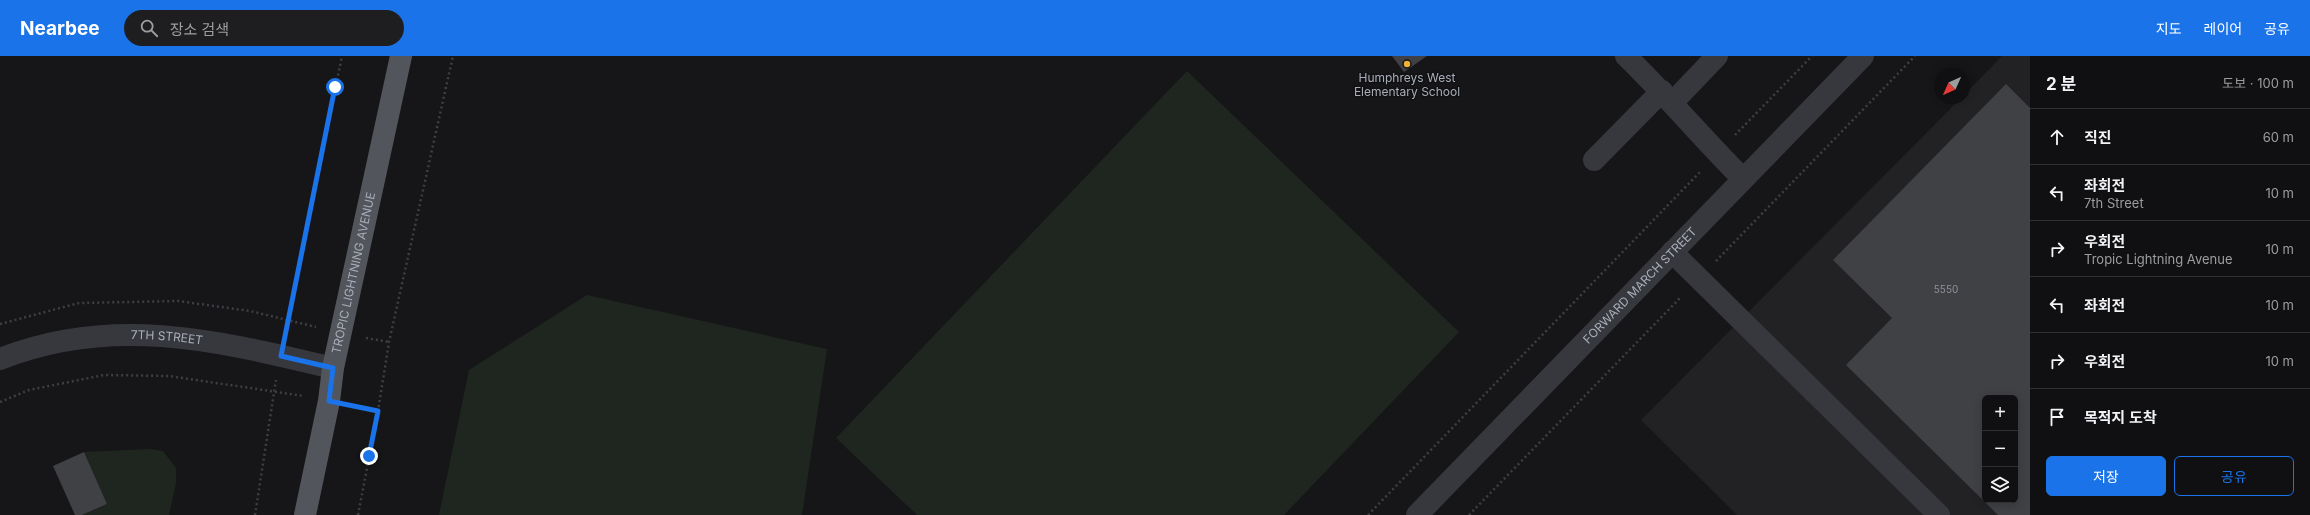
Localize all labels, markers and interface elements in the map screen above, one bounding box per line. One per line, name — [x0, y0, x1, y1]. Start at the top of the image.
search box — [124, 10, 404, 46]
text: Nearbee — [20, 17, 100, 40]
icon: search — [138, 17, 160, 39]
text: 장소 검색 — [170, 20, 229, 39]
text: 지도 — [2156, 20, 2182, 37]
text: 레이어 — [2204, 20, 2242, 37]
text: 공유 — [2264, 20, 2290, 37]
marker: Humphreys West Elementary School — [1402, 59, 1412, 69]
north arrow — [1934, 68, 1970, 104]
place label: Humphreys West Elementary School — [1354, 70, 1460, 99]
text: 2 분 — [2046, 74, 2076, 94]
text: 도보 · 100 m — [2222, 75, 2294, 91]
route start — [326, 78, 344, 96]
icon: ahead — [2046, 126, 2068, 148]
text: 직진 — [2084, 128, 2112, 147]
text: 60 m — [2263, 129, 2294, 145]
text: 좌회전 — [2084, 176, 2125, 195]
icon: left — [2046, 182, 2068, 204]
text: 10 m — [2265, 185, 2294, 201]
street label: TROPIC LIGHTNING AVENUE — [328, 191, 378, 355]
text: 7th Street — [2084, 195, 2144, 211]
street label: FORWARD MARCH STREET — [1580, 224, 1700, 347]
text: 우회전 — [2084, 232, 2125, 251]
icon: right — [2046, 238, 2068, 260]
text: 10 m — [2265, 241, 2294, 257]
text: Tropic Lightning Avenue — [2084, 251, 2233, 267]
house number: 5550 — [1934, 283, 1958, 295]
icon: left — [2046, 294, 2068, 316]
text: 좌회전 — [2084, 296, 2125, 315]
text: 10 m — [2265, 297, 2294, 313]
street label: 7TH STREET — [131, 327, 204, 348]
icon: right — [2046, 350, 2068, 372]
text: 우회전 — [2084, 352, 2125, 371]
text: 10 m — [2265, 353, 2294, 369]
map controls — [1982, 395, 2018, 503]
button: + — [1982, 395, 2018, 431]
icon: arrive — [2046, 406, 2068, 428]
text: 목적지 도착 — [2084, 408, 2157, 427]
button: − — [1982, 431, 2018, 467]
route end — [360, 447, 378, 465]
button: 저장 — [2046, 456, 2166, 496]
button: 공유 — [2174, 456, 2294, 496]
button: layers — [1982, 467, 2018, 503]

